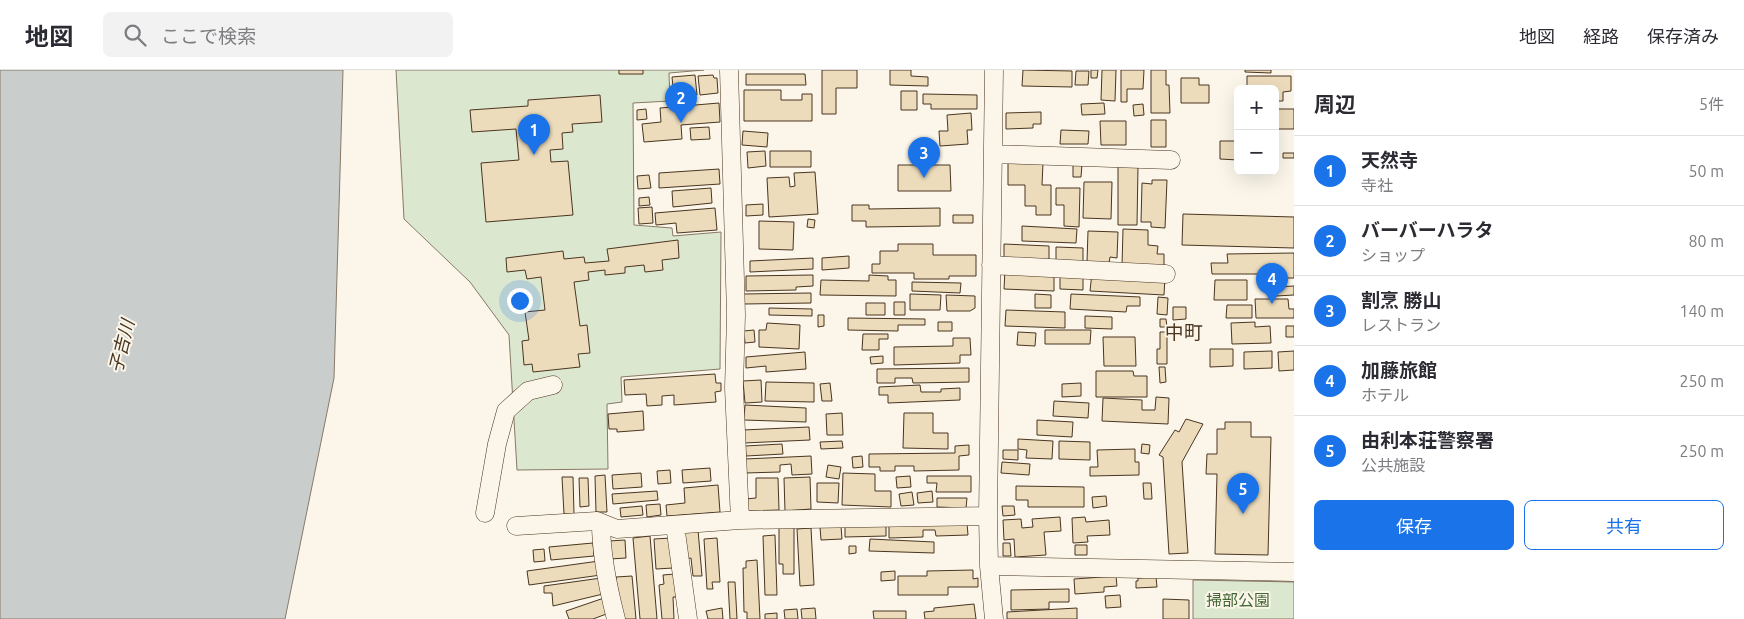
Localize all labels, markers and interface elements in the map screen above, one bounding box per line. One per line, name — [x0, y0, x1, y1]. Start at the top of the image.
search box — [103, 12, 453, 57]
icon: search — [121, 21, 149, 49]
text: 地図 — [25, 23, 73, 50]
text: ここで検索 — [161, 25, 256, 47]
text: 地図 — [1519, 26, 1555, 46]
text: 経路 — [1583, 26, 1619, 46]
text: 保存済み — [1647, 26, 1719, 46]
pin: 2 — [665, 82, 697, 123]
map controls — [1234, 85, 1279, 175]
button: + — [1234, 85, 1279, 130]
text: 周辺 — [1314, 92, 1356, 116]
text: 5件 — [1699, 95, 1724, 113]
pin: 1 — [518, 114, 550, 155]
button: − — [1234, 130, 1279, 175]
pin: 3 — [908, 137, 940, 178]
text: 天然寺 — [1361, 149, 1418, 171]
text: 1 — [1325, 162, 1335, 180]
text: 50 m — [1688, 162, 1724, 180]
text: 寺社 — [1361, 176, 1393, 194]
text: バーバーハラタ — [1361, 219, 1493, 241]
text: 2 — [1325, 232, 1335, 250]
text: 80 m — [1688, 232, 1724, 250]
text: ショップ — [1361, 246, 1425, 264]
pin: 4 — [1256, 263, 1288, 304]
your location — [507, 288, 533, 314]
text: 割烹 勝山 — [1361, 289, 1442, 311]
text: 3 — [1325, 302, 1335, 320]
text: 140 m — [1679, 302, 1724, 320]
water label: 子吉川 — [105, 315, 138, 375]
text: レストラン — [1361, 316, 1441, 334]
district label: 中町 — [1165, 321, 1203, 343]
text: 加藤旅館 — [1361, 359, 1437, 381]
text: 4 — [1325, 372, 1335, 390]
text: 250 m — [1679, 372, 1724, 390]
text: ホテル — [1361, 386, 1409, 404]
text: 由利本荘警察署 — [1361, 429, 1494, 451]
text: 5 — [1325, 442, 1335, 460]
text: 250 m — [1679, 442, 1724, 460]
text: 公共施設 — [1361, 456, 1425, 474]
pin: 5 — [1227, 473, 1259, 514]
button: 保存 — [1314, 500, 1514, 550]
button: 共有 — [1524, 500, 1724, 550]
park label: 掃部公園 — [1206, 591, 1270, 609]

